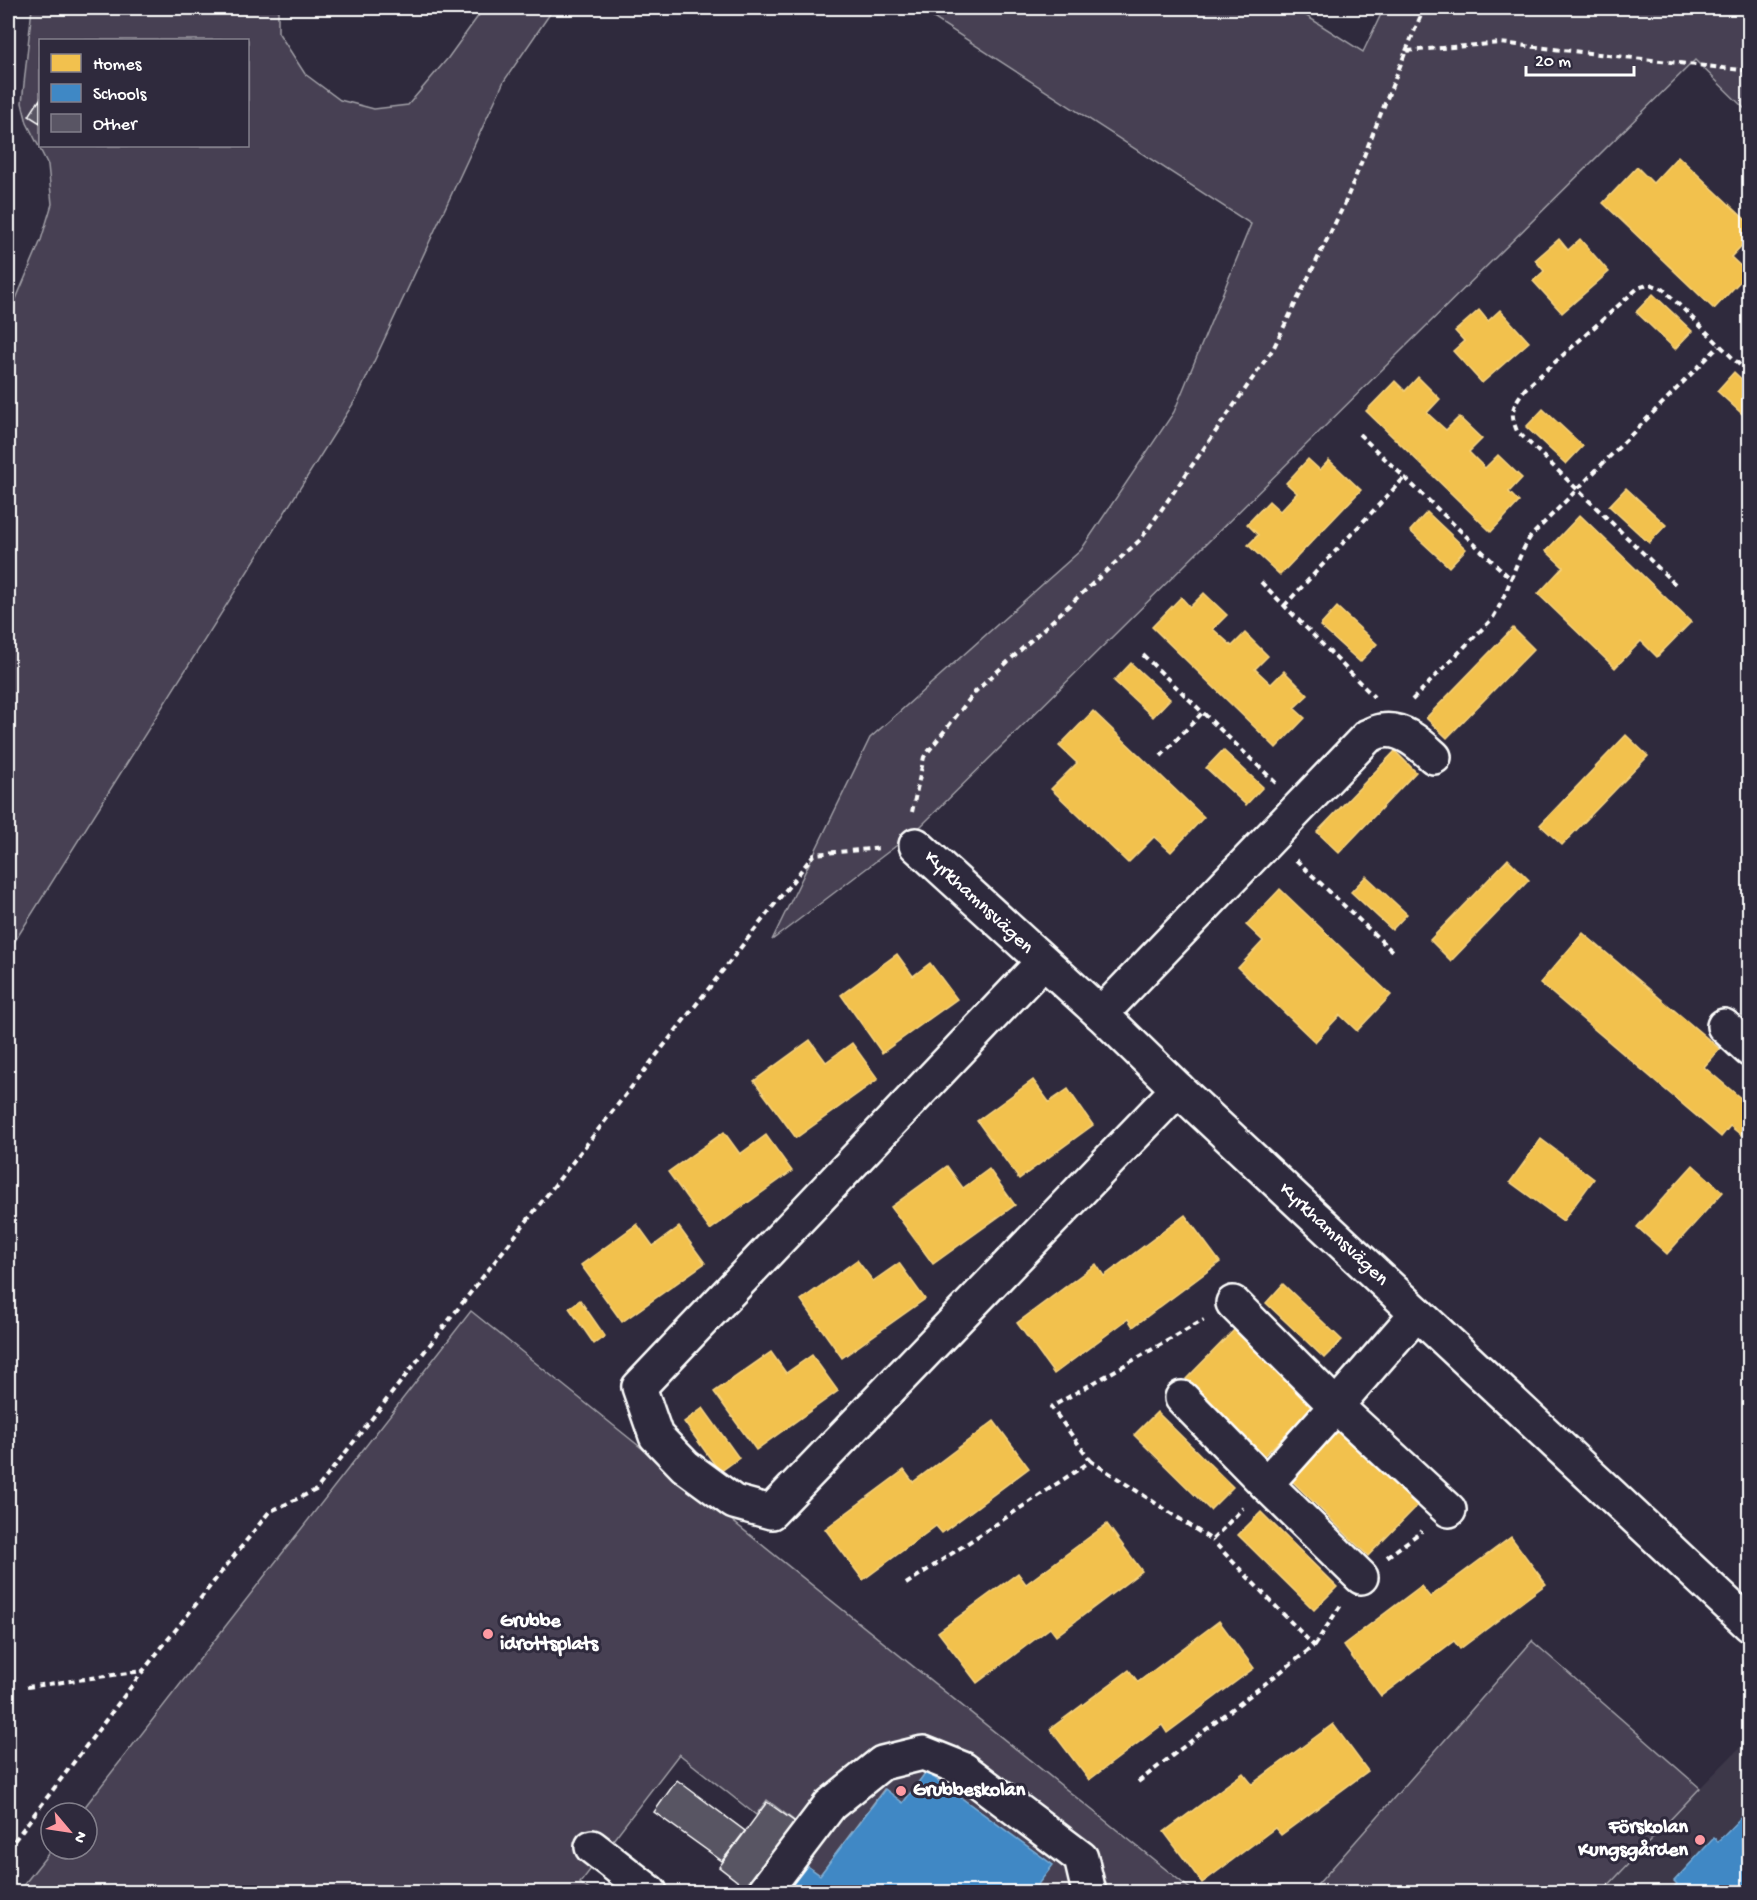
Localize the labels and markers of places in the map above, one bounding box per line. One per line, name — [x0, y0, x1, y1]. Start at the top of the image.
place label: Grubbe idrottsplats — [500, 1611, 600, 1657]
marker: Grubbe idrottsplats — [481, 1627, 495, 1641]
place label: Grubbeskolan — [913, 1780, 1026, 1803]
marker: Grubbeskolan — [894, 1784, 908, 1798]
place label: Förskolan Kungsgården — [1577, 1817, 1688, 1863]
marker: Förskolan Kungsgården — [1693, 1833, 1707, 1847]

